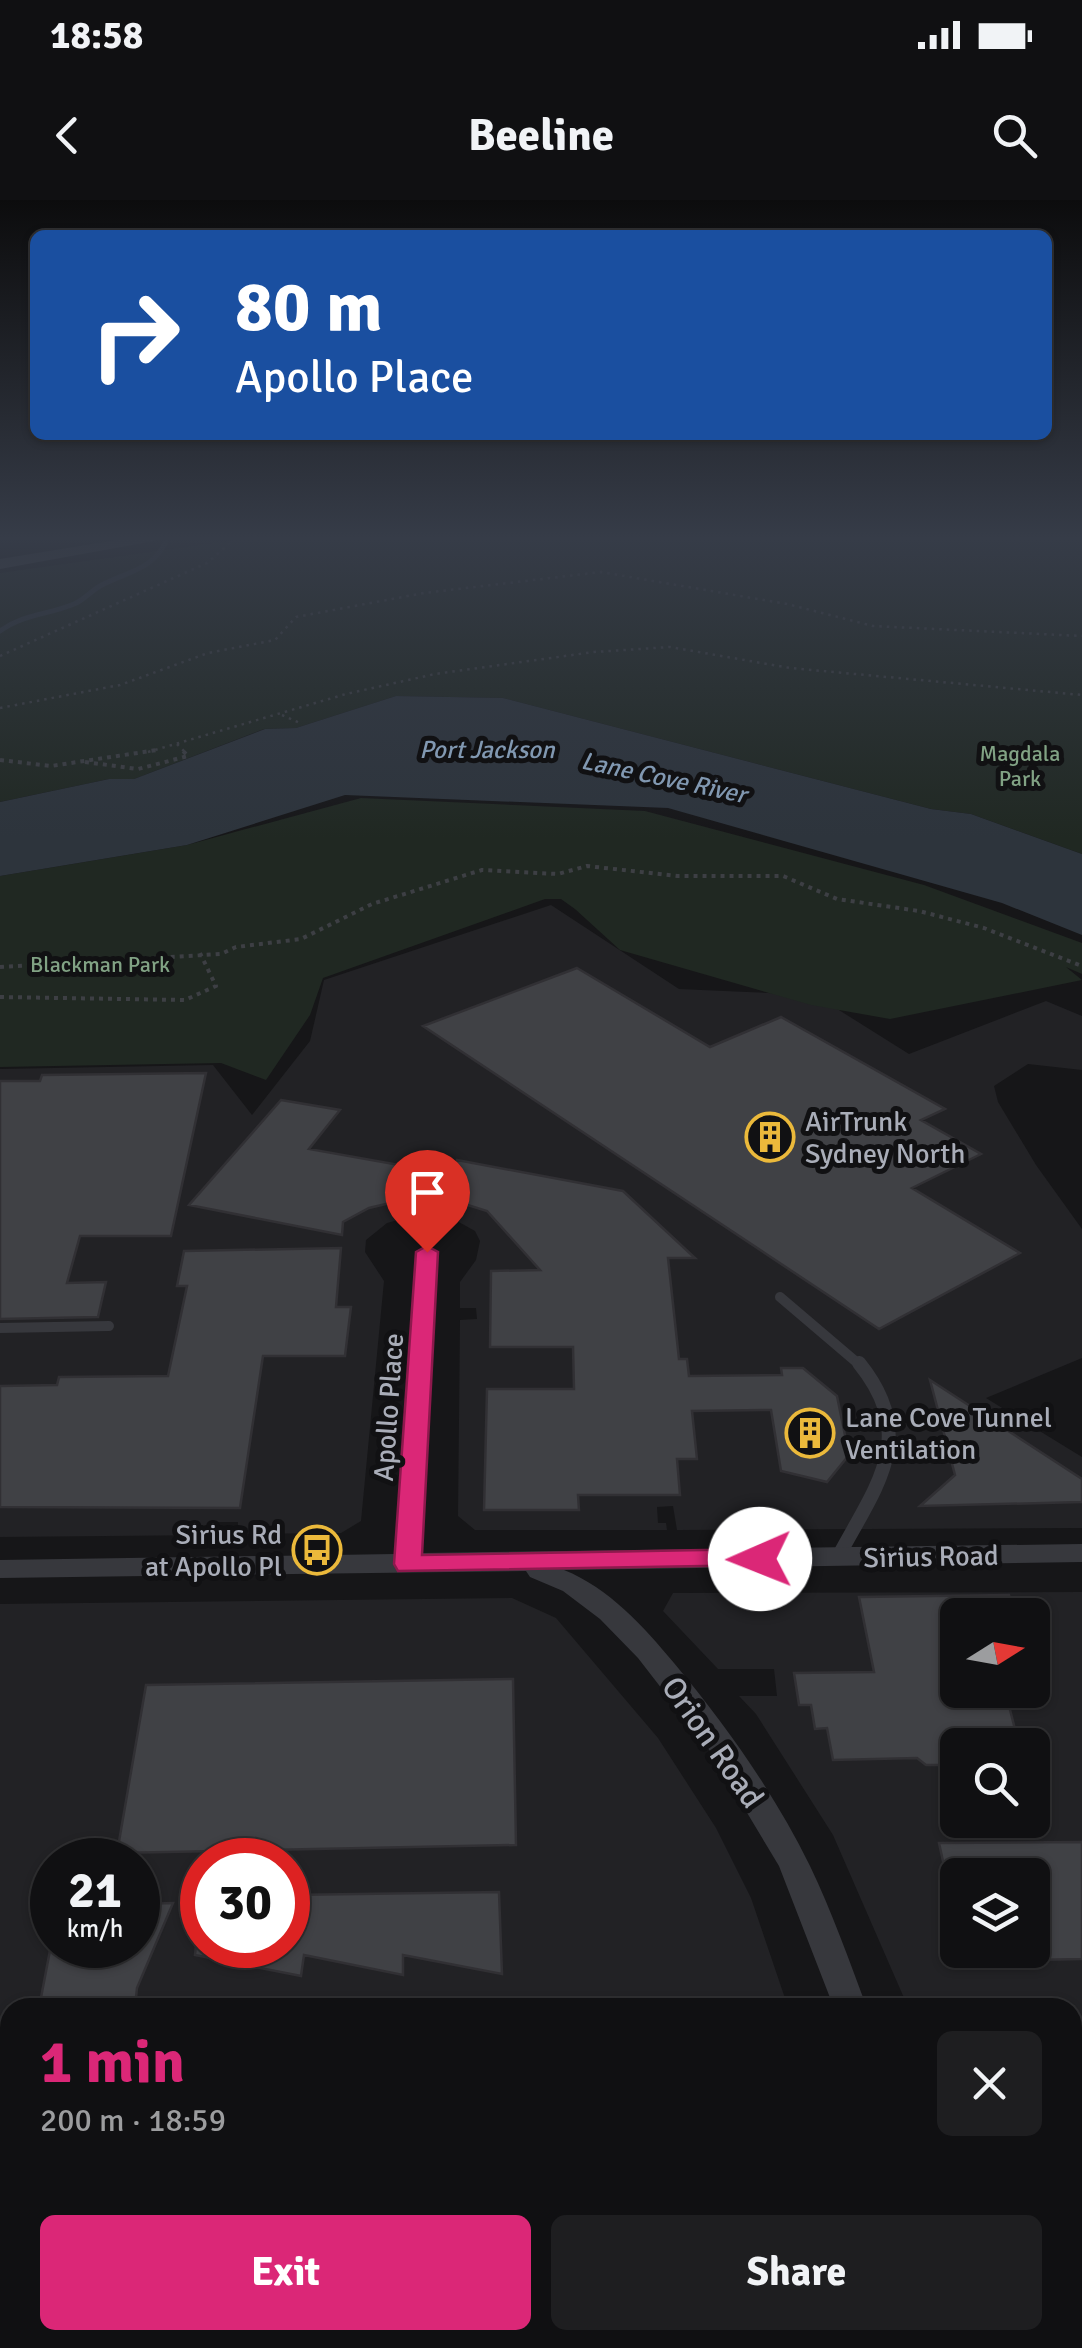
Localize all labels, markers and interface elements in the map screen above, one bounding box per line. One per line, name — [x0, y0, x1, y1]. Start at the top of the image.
text: 18:58 — [50, 12, 143, 59]
icon: back — [40, 108, 95, 163]
text: Beeline — [468, 108, 614, 163]
icon: search — [987, 108, 1042, 163]
text: 80 m — [235, 264, 383, 350]
icon: right — [70, 270, 200, 400]
text: Apollo Place — [235, 350, 474, 405]
water label: Port Jackson — [419, 734, 556, 765]
park label: Magdala Park — [980, 740, 1060, 792]
water label: Lane Cove River — [578, 745, 753, 811]
park label: Blackman Park — [30, 951, 170, 978]
place label: AirTrunk Sydney North — [805, 1105, 965, 1171]
building icon: AirTrunk Sydney North — [744, 1111, 796, 1163]
pin — [385, 1150, 470, 1253]
icon: arrive — [400, 1165, 455, 1220]
street label: Apollo Place — [367, 1332, 411, 1482]
place label: Lane Cove Tunnel Ventilation — [845, 1401, 1052, 1467]
building icon: Lane Cove Tunnel Ventilation — [784, 1407, 836, 1459]
position arrow — [708, 1507, 812, 1611]
place label: Sirius Rd at Apollo Pl — [145, 1518, 282, 1584]
bus stop icon: Sirius Rd at Apollo Pl — [291, 1524, 343, 1576]
street label: Sirius Road — [863, 1539, 999, 1575]
north arrow — [940, 1598, 1050, 1708]
map controls — [940, 1598, 1050, 1968]
street label: Orion Road — [653, 1669, 772, 1816]
button: search — [940, 1728, 1050, 1838]
speed limit sign: 30 — [180, 1838, 310, 1968]
button: layers — [940, 1858, 1050, 1968]
text: 21 — [68, 1860, 122, 1922]
text: km/h — [67, 1913, 123, 1944]
text: 1 min — [40, 2026, 185, 2100]
button: close — [937, 2031, 1042, 2136]
text: 200 m · 18:59 — [40, 2101, 226, 2140]
button: Exit — [40, 2215, 531, 2330]
button: Share — [551, 2215, 1042, 2330]

